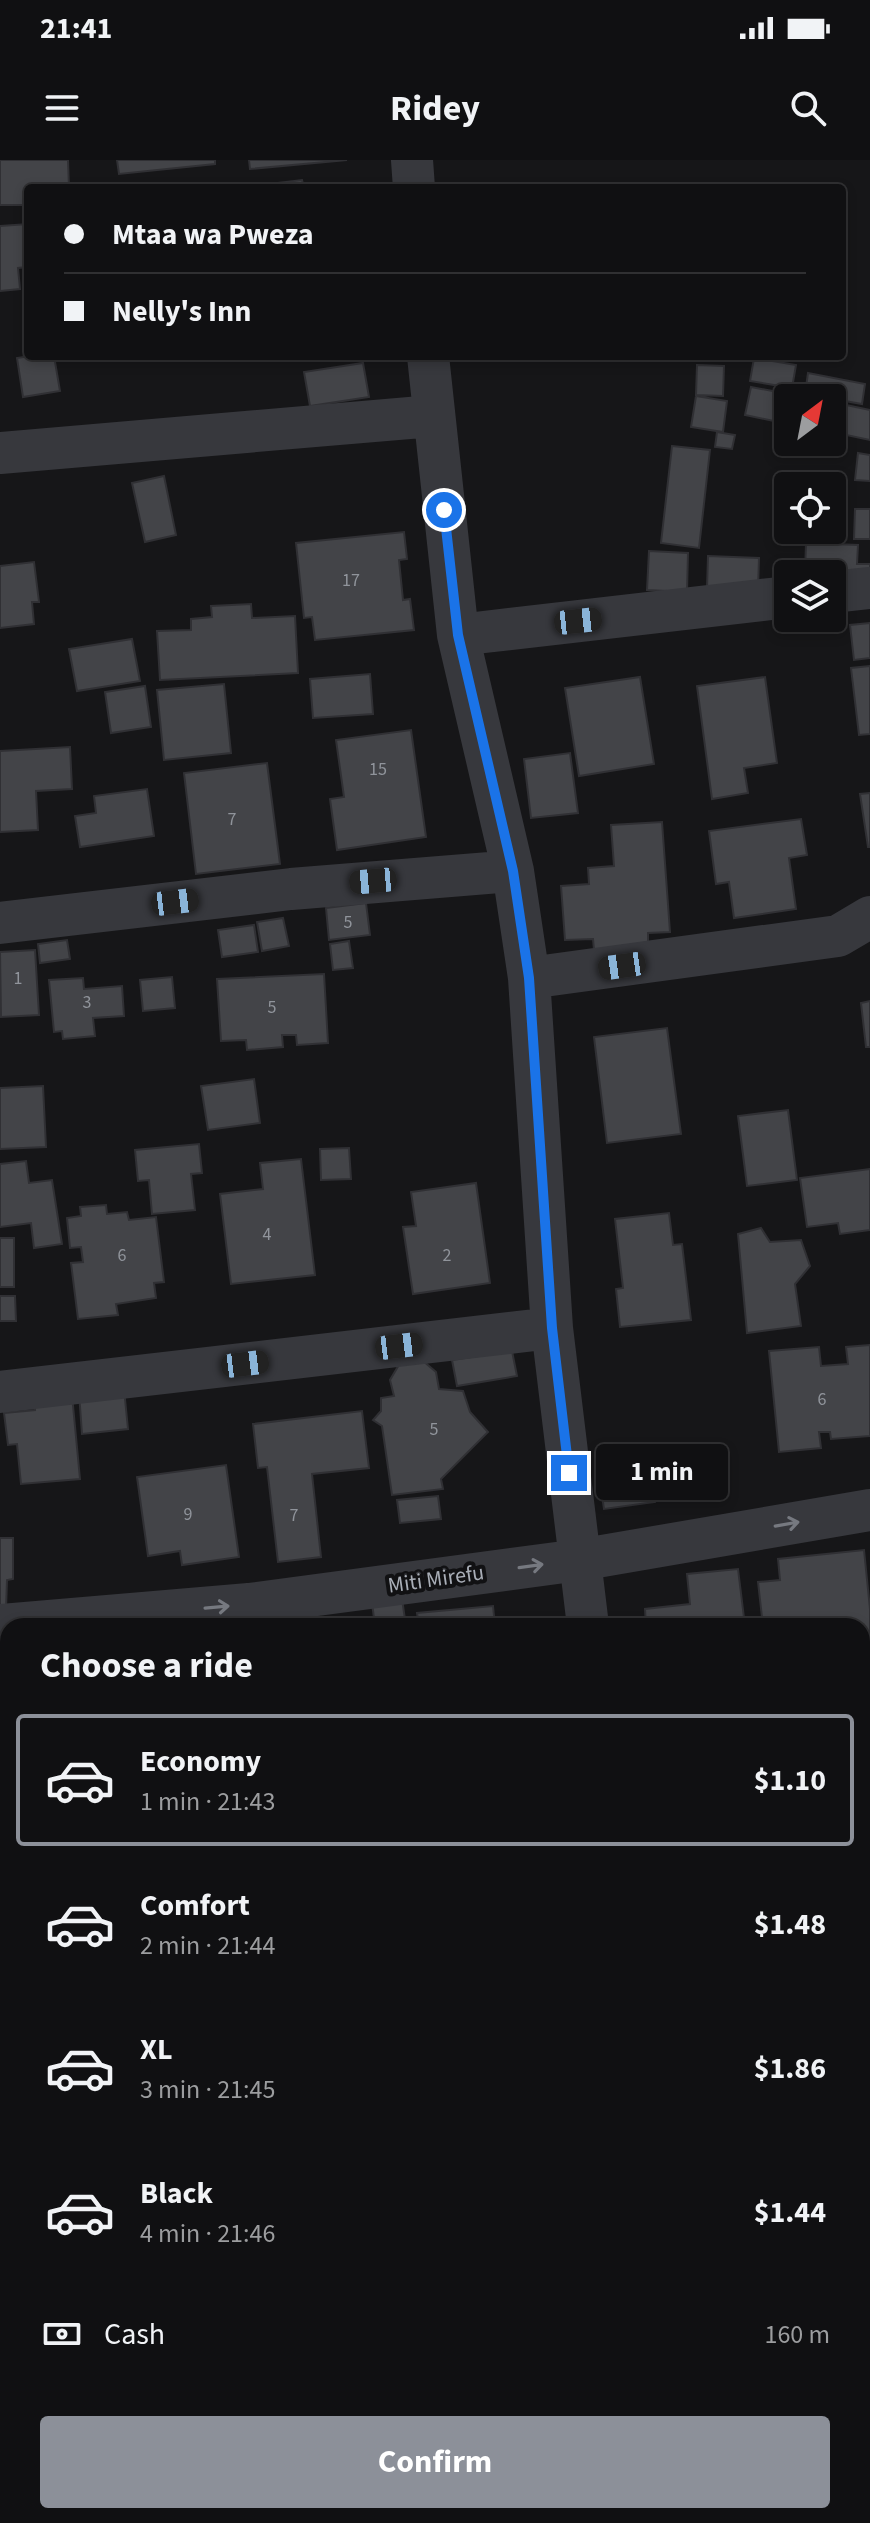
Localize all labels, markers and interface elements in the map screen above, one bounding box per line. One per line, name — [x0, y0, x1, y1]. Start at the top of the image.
text: 21:41 — [40, 7, 112, 50]
text: Ridey — [390, 83, 480, 134]
icon: menu — [40, 86, 84, 130]
icon: search — [786, 86, 830, 130]
text: Mtaa wa Pweza — [112, 213, 314, 256]
text: Nelly's Inn — [112, 290, 251, 333]
north arrow — [774, 384, 846, 456]
map controls — [774, 384, 846, 632]
button: locate — [774, 472, 846, 544]
route start — [426, 492, 462, 528]
button: layers — [774, 560, 846, 632]
house number: 17 — [342, 568, 360, 593]
car — [553, 607, 603, 635]
house number: 15 — [369, 757, 387, 782]
house number: 7 — [228, 807, 237, 832]
car — [348, 867, 398, 895]
car — [150, 887, 200, 917]
house number: 5 — [344, 910, 353, 935]
car — [597, 951, 647, 981]
house number: 1 — [14, 966, 22, 991]
house number: 3 — [83, 990, 92, 1015]
house number: 5 — [268, 995, 277, 1020]
house number: 4 — [263, 1222, 272, 1247]
house number: 6 — [118, 1243, 127, 1268]
house number: 2 — [443, 1243, 452, 1268]
car — [374, 1331, 424, 1361]
car — [220, 1349, 270, 1379]
house number: 6 — [818, 1387, 827, 1412]
house number: 5 — [430, 1417, 439, 1442]
callout: 1 min — [597, 1445, 729, 1501]
text: 1 min — [630, 1453, 694, 1490]
route end — [551, 1455, 587, 1491]
house number: 9 — [184, 1502, 193, 1527]
house number: 7 — [290, 1503, 299, 1528]
one-way arrow — [774, 1515, 799, 1530]
street label: Miti Mirefu — [386, 1556, 486, 1602]
one-way arrow — [517, 1558, 543, 1573]
one-way arrow — [203, 1599, 230, 1614]
text: Choose a ride — [40, 1640, 253, 1691]
text: Economy — [140, 1740, 261, 1783]
icon: car — [44, 1744, 116, 1816]
text: $1.10 — [754, 1759, 826, 1802]
text: 1 min · 21:43 — [140, 1783, 275, 1820]
text: Comfort — [140, 1884, 250, 1927]
icon: car — [44, 1888, 116, 1960]
text: $1.48 — [754, 1903, 826, 1946]
text: 2 min · 21:44 — [140, 1927, 275, 1964]
text: XL — [140, 2028, 173, 2071]
icon: car — [44, 2032, 116, 2104]
text: $1.86 — [754, 2047, 826, 2090]
text: 3 min · 21:45 — [140, 2071, 275, 2108]
text: Black — [140, 2172, 213, 2215]
icon: car — [44, 2176, 116, 2248]
text: $1.44 — [754, 2191, 826, 2234]
text: 4 min · 21:46 — [140, 2215, 275, 2252]
icon: cash — [40, 2312, 84, 2356]
text: Cash — [104, 2313, 165, 2356]
text: 160 m — [764, 2316, 830, 2353]
button: Confirm — [40, 2416, 830, 2508]

